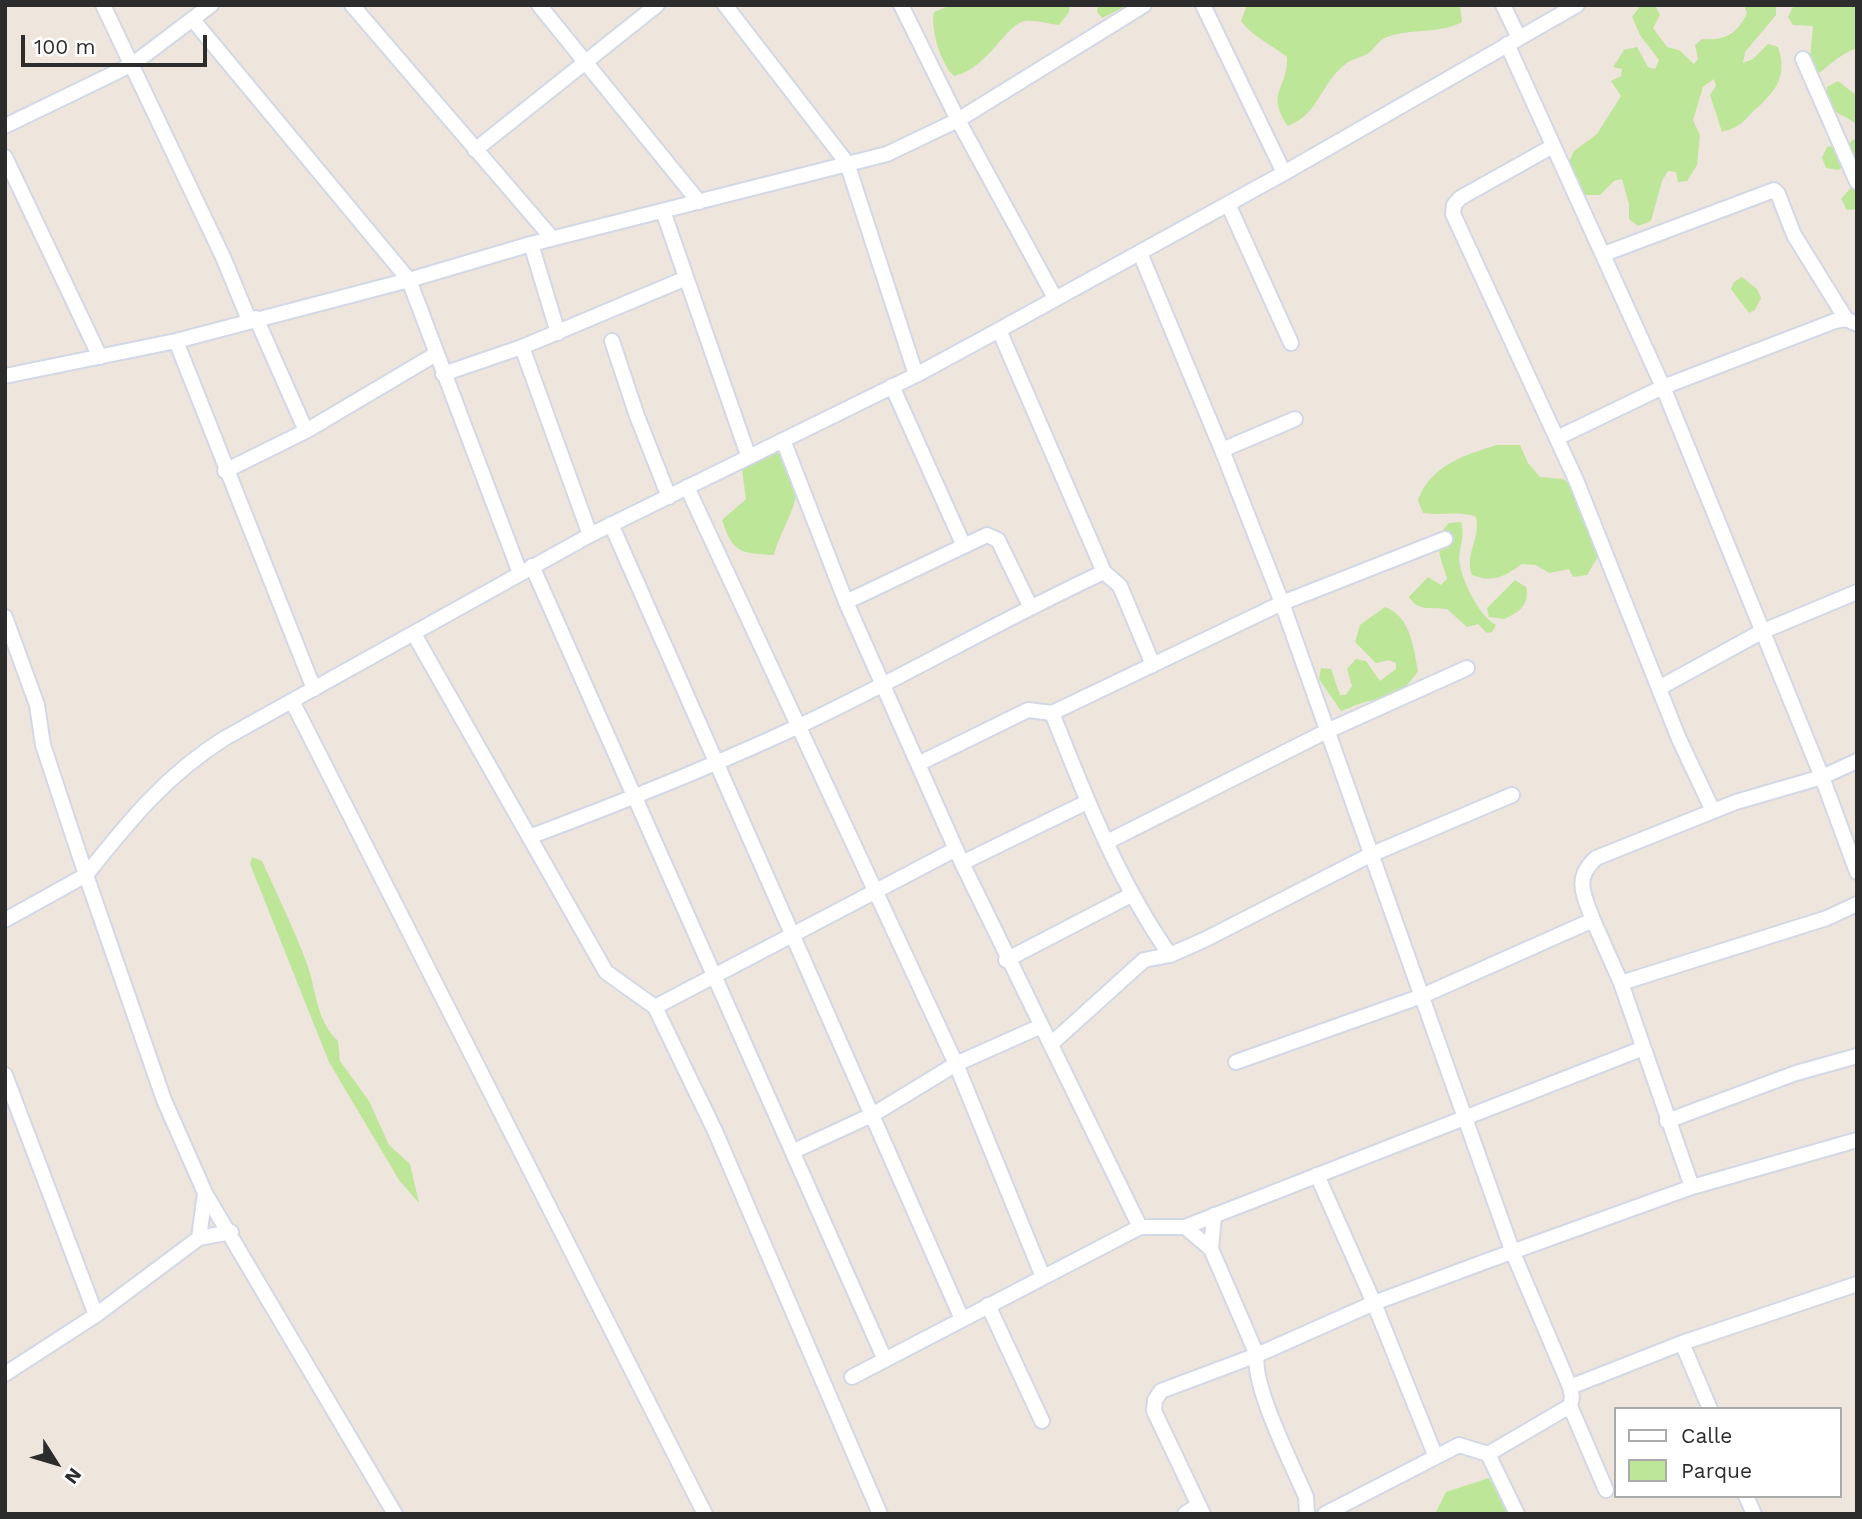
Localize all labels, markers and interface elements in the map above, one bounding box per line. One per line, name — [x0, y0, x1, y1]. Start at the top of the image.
scale bar — [24, 21, 210, 65]
text: 100 m — [34, 34, 96, 59]
legend — [1614, 1407, 1841, 1498]
text: Calle — [1681, 1423, 1732, 1448]
north arrow — [21, 1428, 91, 1498]
text: Parque — [1681, 1458, 1752, 1483]
text: N — [60, 1463, 87, 1488]

